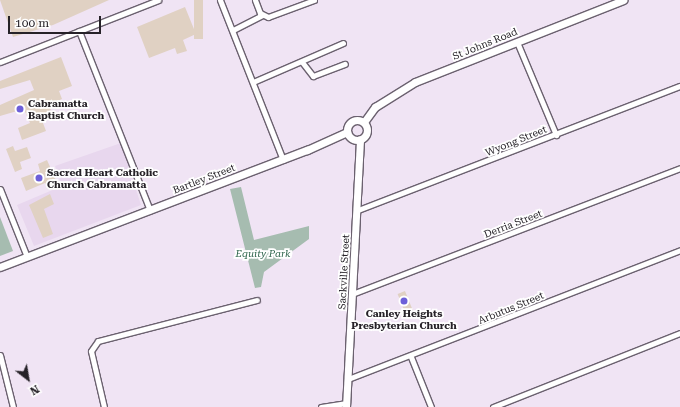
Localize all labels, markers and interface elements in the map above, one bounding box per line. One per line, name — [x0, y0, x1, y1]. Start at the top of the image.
scale bar — [10, 8, 103, 34]
text: 100 m — [15, 16, 49, 30]
street label: St Johns Road — [451, 26, 519, 62]
place label: Cabramatta Baptist Church — [28, 97, 104, 120]
marker: Cabramatta Baptist Church — [15, 104, 25, 114]
street label: Wyong Street — [484, 123, 548, 159]
street label: Bartley Street — [171, 162, 237, 196]
place label: Sacred Heart Catholic Church Cabramatta — [47, 166, 158, 190]
marker: Sacred Heart Catholic Church Cabramatta — [34, 173, 44, 183]
street label: Derria Street — [482, 207, 544, 241]
street label: Sackville Street — [336, 234, 352, 310]
park label: Equity Park — [236, 248, 290, 260]
street label: Arbutus Street — [476, 289, 546, 327]
marker: Canley Heights Presbyterian Church — [399, 296, 409, 306]
place label: Canley Heights Presbyterian Church — [351, 307, 457, 330]
north arrow — [8, 359, 48, 399]
text: N — [27, 382, 41, 397]

